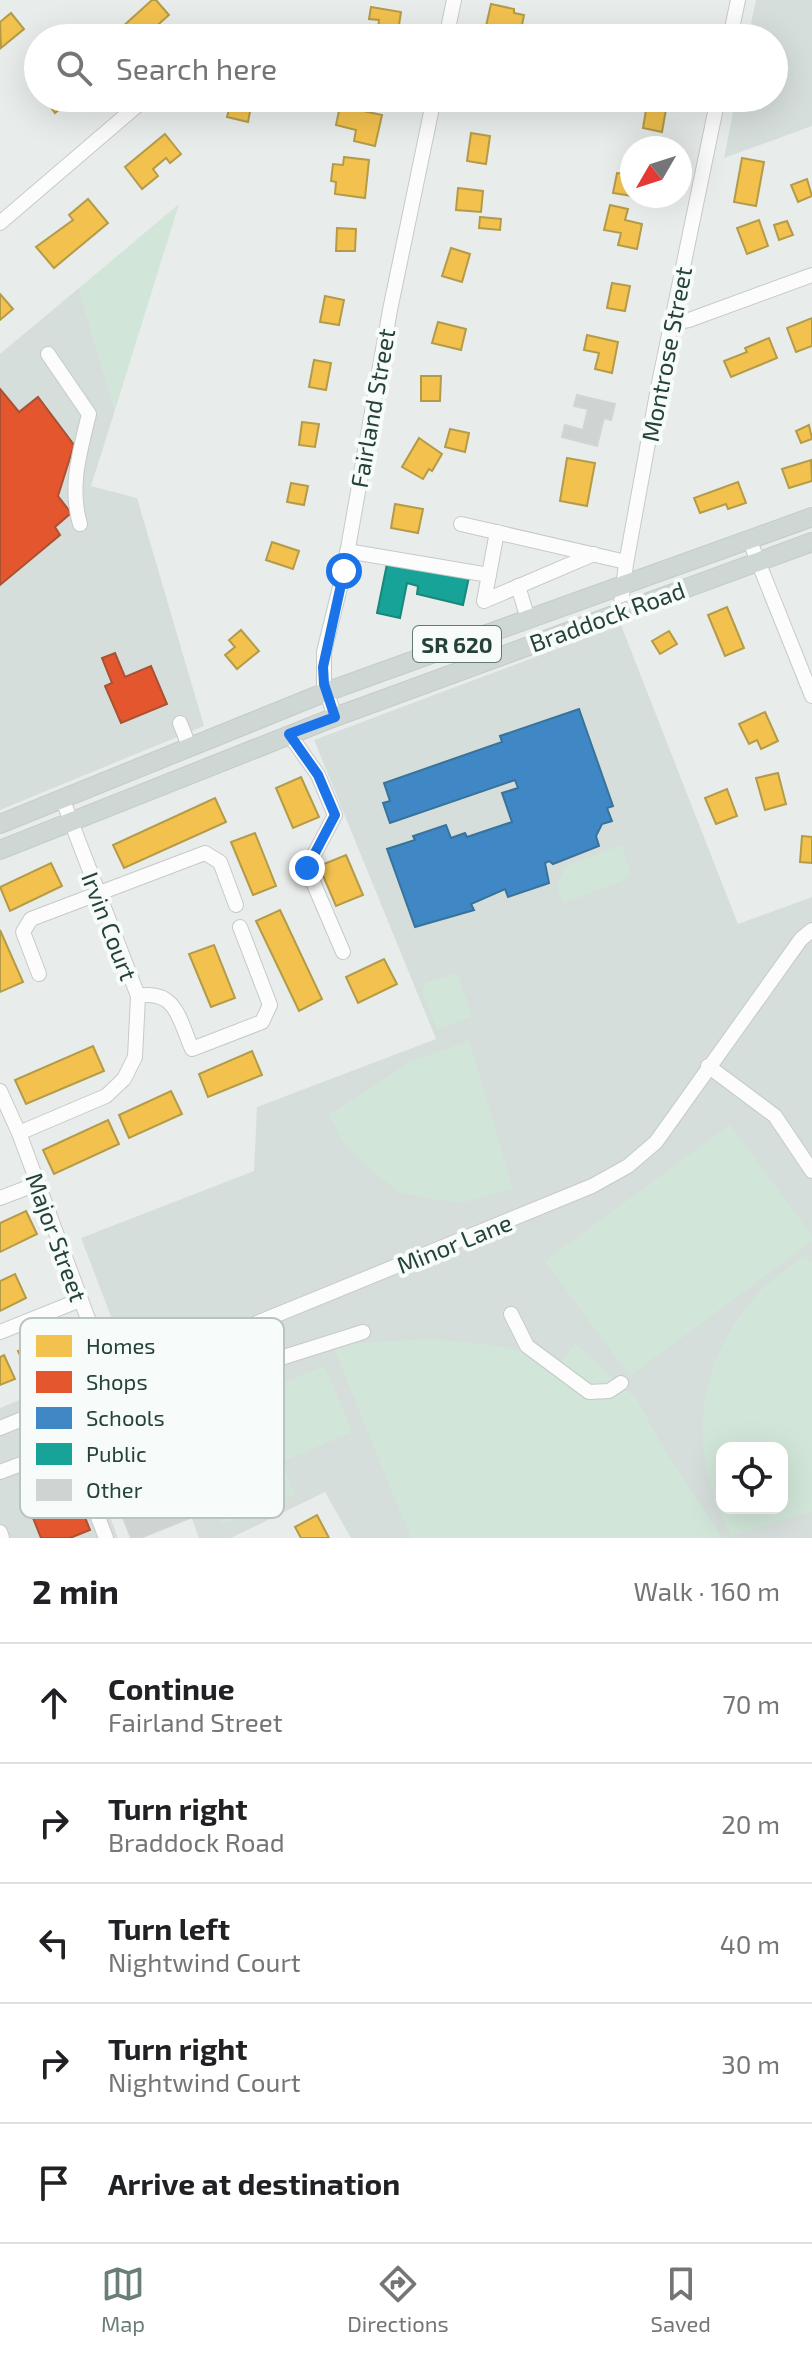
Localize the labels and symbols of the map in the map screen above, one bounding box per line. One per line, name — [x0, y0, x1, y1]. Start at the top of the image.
north arrow — [620, 136, 692, 208]
street label: Montrose Street — [635, 264, 697, 444]
street label: Fairland Street — [344, 326, 400, 490]
route start — [326, 553, 362, 589]
street label: Braddock Road — [525, 574, 689, 658]
road number: SR 620 — [413, 626, 501, 662]
route end — [289, 850, 325, 886]
street label: Irvin Court — [76, 868, 144, 984]
street label: Major Street — [20, 1169, 94, 1305]
street label: Minor Lane — [392, 1207, 516, 1279]
legend — [20, 1318, 284, 1518]
text: Homes — [86, 1332, 155, 1358]
text: Shops — [86, 1368, 148, 1394]
text: Schools — [86, 1404, 165, 1430]
text: Public — [86, 1440, 147, 1466]
text: Other — [86, 1476, 143, 1502]

